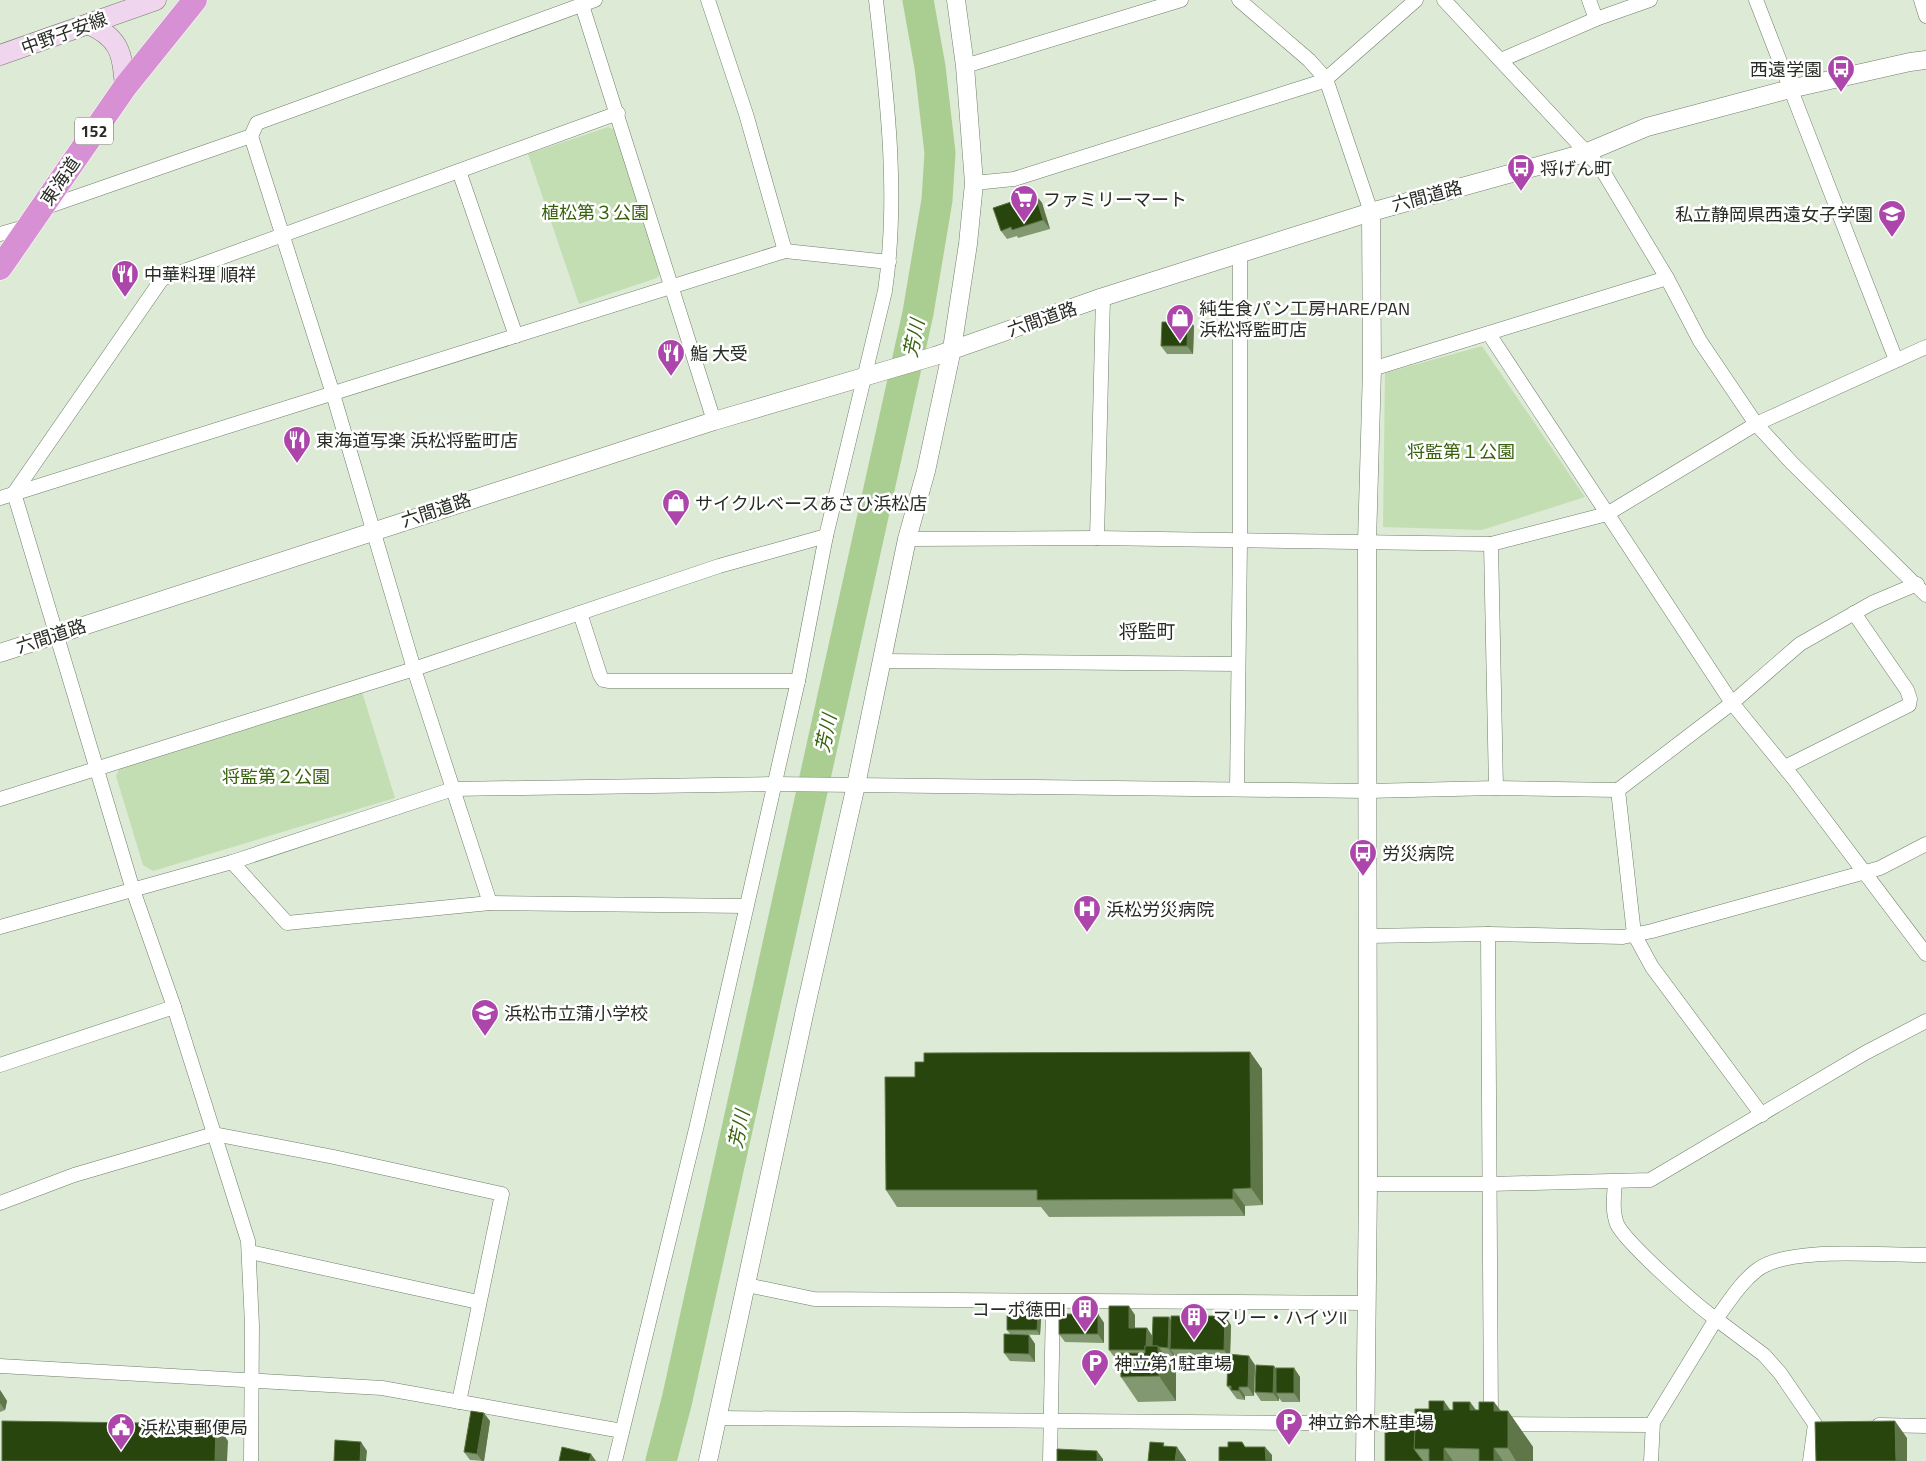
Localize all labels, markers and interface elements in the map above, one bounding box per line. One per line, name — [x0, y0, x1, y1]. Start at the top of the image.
street label: 中野子安線 — [17, 5, 111, 61]
bus stop icon: 西遠学園 — [1826, 54, 1856, 93]
place label: 西遠学園 — [1750, 56, 1822, 83]
road number: 152 — [75, 118, 113, 144]
street label: 東海道 — [34, 151, 86, 211]
bus stop icon: 将げん町 — [1506, 153, 1536, 192]
place label: 将げん町 — [1540, 155, 1612, 182]
street label: 六間道路 — [1389, 174, 1465, 218]
supermarket icon: ファミリーマート — [1009, 184, 1039, 223]
place label: ファミリーマート — [1043, 186, 1187, 213]
park label: 植松第３公園 — [541, 199, 649, 226]
school or university icon: 私立静岡県西遠女子学園 — [1877, 199, 1907, 238]
place label: 私立静岡県西遠女子学園 — [1675, 201, 1873, 228]
restaurant icon: 中華料理 順祥 — [110, 259, 140, 298]
place label: 中華料理 順祥 — [144, 261, 256, 288]
street label: 六間道路 — [1004, 295, 1080, 343]
place label: 純生食パン工房HARE/PAN 浜松将監町店 — [1199, 295, 1410, 343]
shop icon: 純生食パン工房HARE/PAN 浜松将監町店 — [1165, 303, 1195, 342]
water label: 芳川 — [895, 314, 932, 360]
restaurant icon: 鮨 大受 — [656, 338, 686, 377]
place label: 鮨 大受 — [690, 340, 748, 367]
restaurant icon: 東海道写楽 浜松将監町店 — [282, 425, 312, 464]
place label: 東海道写楽 浜松将監町店 — [316, 427, 518, 454]
park label: 将監第１公園 — [1407, 438, 1515, 465]
street label: 六間道路 — [398, 486, 474, 534]
shop icon: サイクルベースあさひ浜松店 — [661, 488, 691, 527]
place label: サイクルベースあさひ浜松店 — [695, 490, 927, 517]
street label: 六間道路 — [13, 612, 89, 660]
district label: 将監町 — [1118, 616, 1176, 645]
water label: 芳川 — [807, 709, 844, 755]
park label: 将監第２公園 — [222, 763, 330, 790]
bus stop icon: 労災病院 — [1348, 838, 1378, 877]
place label: 労災病院 — [1382, 840, 1454, 867]
hospital icon: 浜松労災病院 — [1072, 894, 1102, 933]
place label: 浜松労災病院 — [1106, 896, 1214, 923]
school or university icon: 浜松市立蒲小学校 — [470, 998, 500, 1037]
place label: 浜松市立蒲小学校 — [504, 1000, 648, 1027]
water label: 芳川 — [720, 1105, 757, 1151]
building icon: コーポ徳田I — [1070, 1294, 1100, 1333]
place label: コーポ徳田I — [972, 1296, 1066, 1323]
building icon: マリー・ハイツII — [1179, 1302, 1209, 1341]
place label: マリー・ハイツII — [1213, 1304, 1348, 1331]
parking icon: 神立第1駐車場 — [1080, 1348, 1110, 1387]
place label: 神立第1駐車場 — [1114, 1350, 1232, 1377]
parking icon: 神立鈴木駐車場 — [1274, 1407, 1304, 1446]
place label: 神立鈴木駐車場 — [1308, 1409, 1434, 1436]
public building icon: 浜松東郵便局 — [106, 1412, 136, 1451]
place label: 浜松東郵便局 — [140, 1414, 248, 1441]

